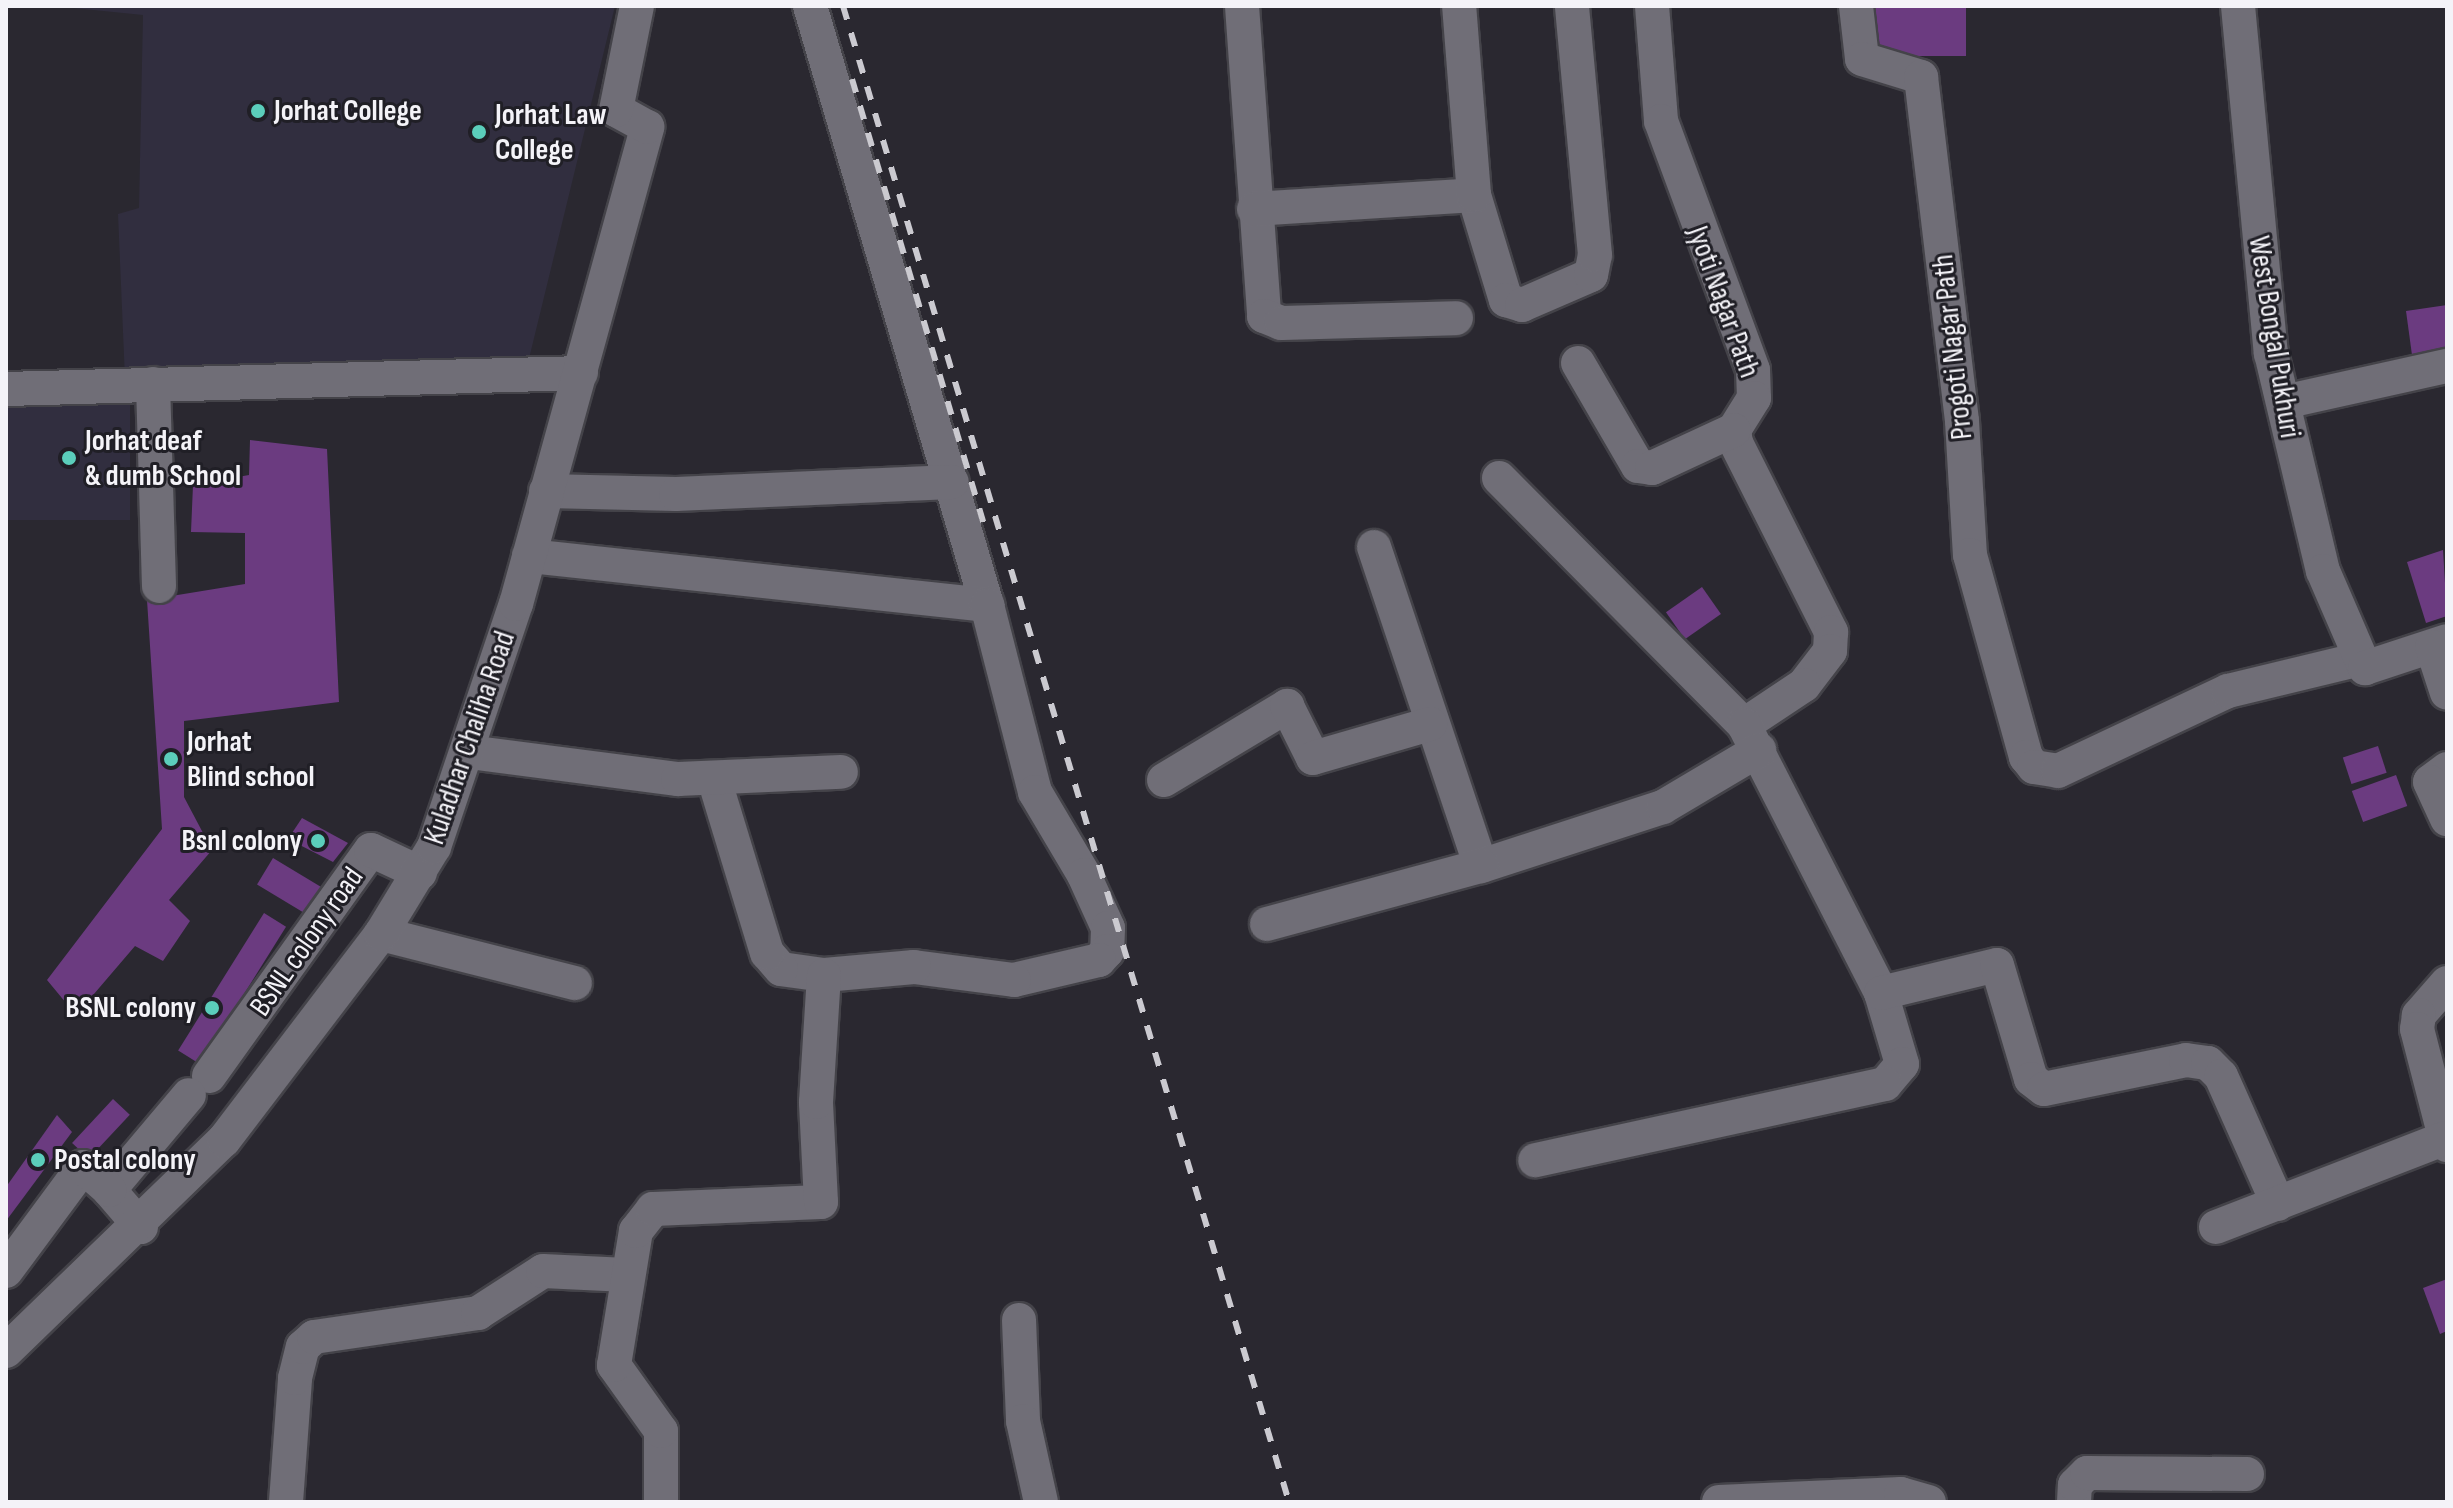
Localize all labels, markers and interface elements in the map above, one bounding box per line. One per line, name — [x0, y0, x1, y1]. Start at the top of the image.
place label: Jorhat College — [274, 93, 422, 129]
place label: Jorhat Law College — [495, 97, 606, 168]
marker: Jorhat College — [249, 102, 267, 120]
marker: Jorhat Law College — [470, 123, 488, 141]
street label: Jyoti Nagar Path — [1679, 221, 1767, 383]
street label: West Bongal Pukhuri — [2240, 233, 2308, 441]
street label: Progoti Nagar Path — [1925, 253, 1981, 441]
place label: Jorhat deaf & dumb School — [85, 423, 241, 494]
marker: Jorhat deaf & dumb School — [60, 449, 78, 467]
street label: Kuladhar Chaliha Road — [417, 627, 523, 849]
place label: Jorhat Blind school — [187, 724, 315, 794]
marker: Jorhat Blind school — [162, 750, 180, 768]
place label: Bsnl colony — [182, 823, 302, 859]
marker: Bsnl colony — [309, 832, 327, 850]
street label: BSNL colony road — [243, 861, 371, 1023]
place label: BSNL colony — [65, 990, 196, 1026]
marker: BSNL colony — [203, 999, 221, 1017]
place label: Postal colony — [54, 1142, 196, 1178]
marker: Postal colony — [29, 1151, 47, 1169]

